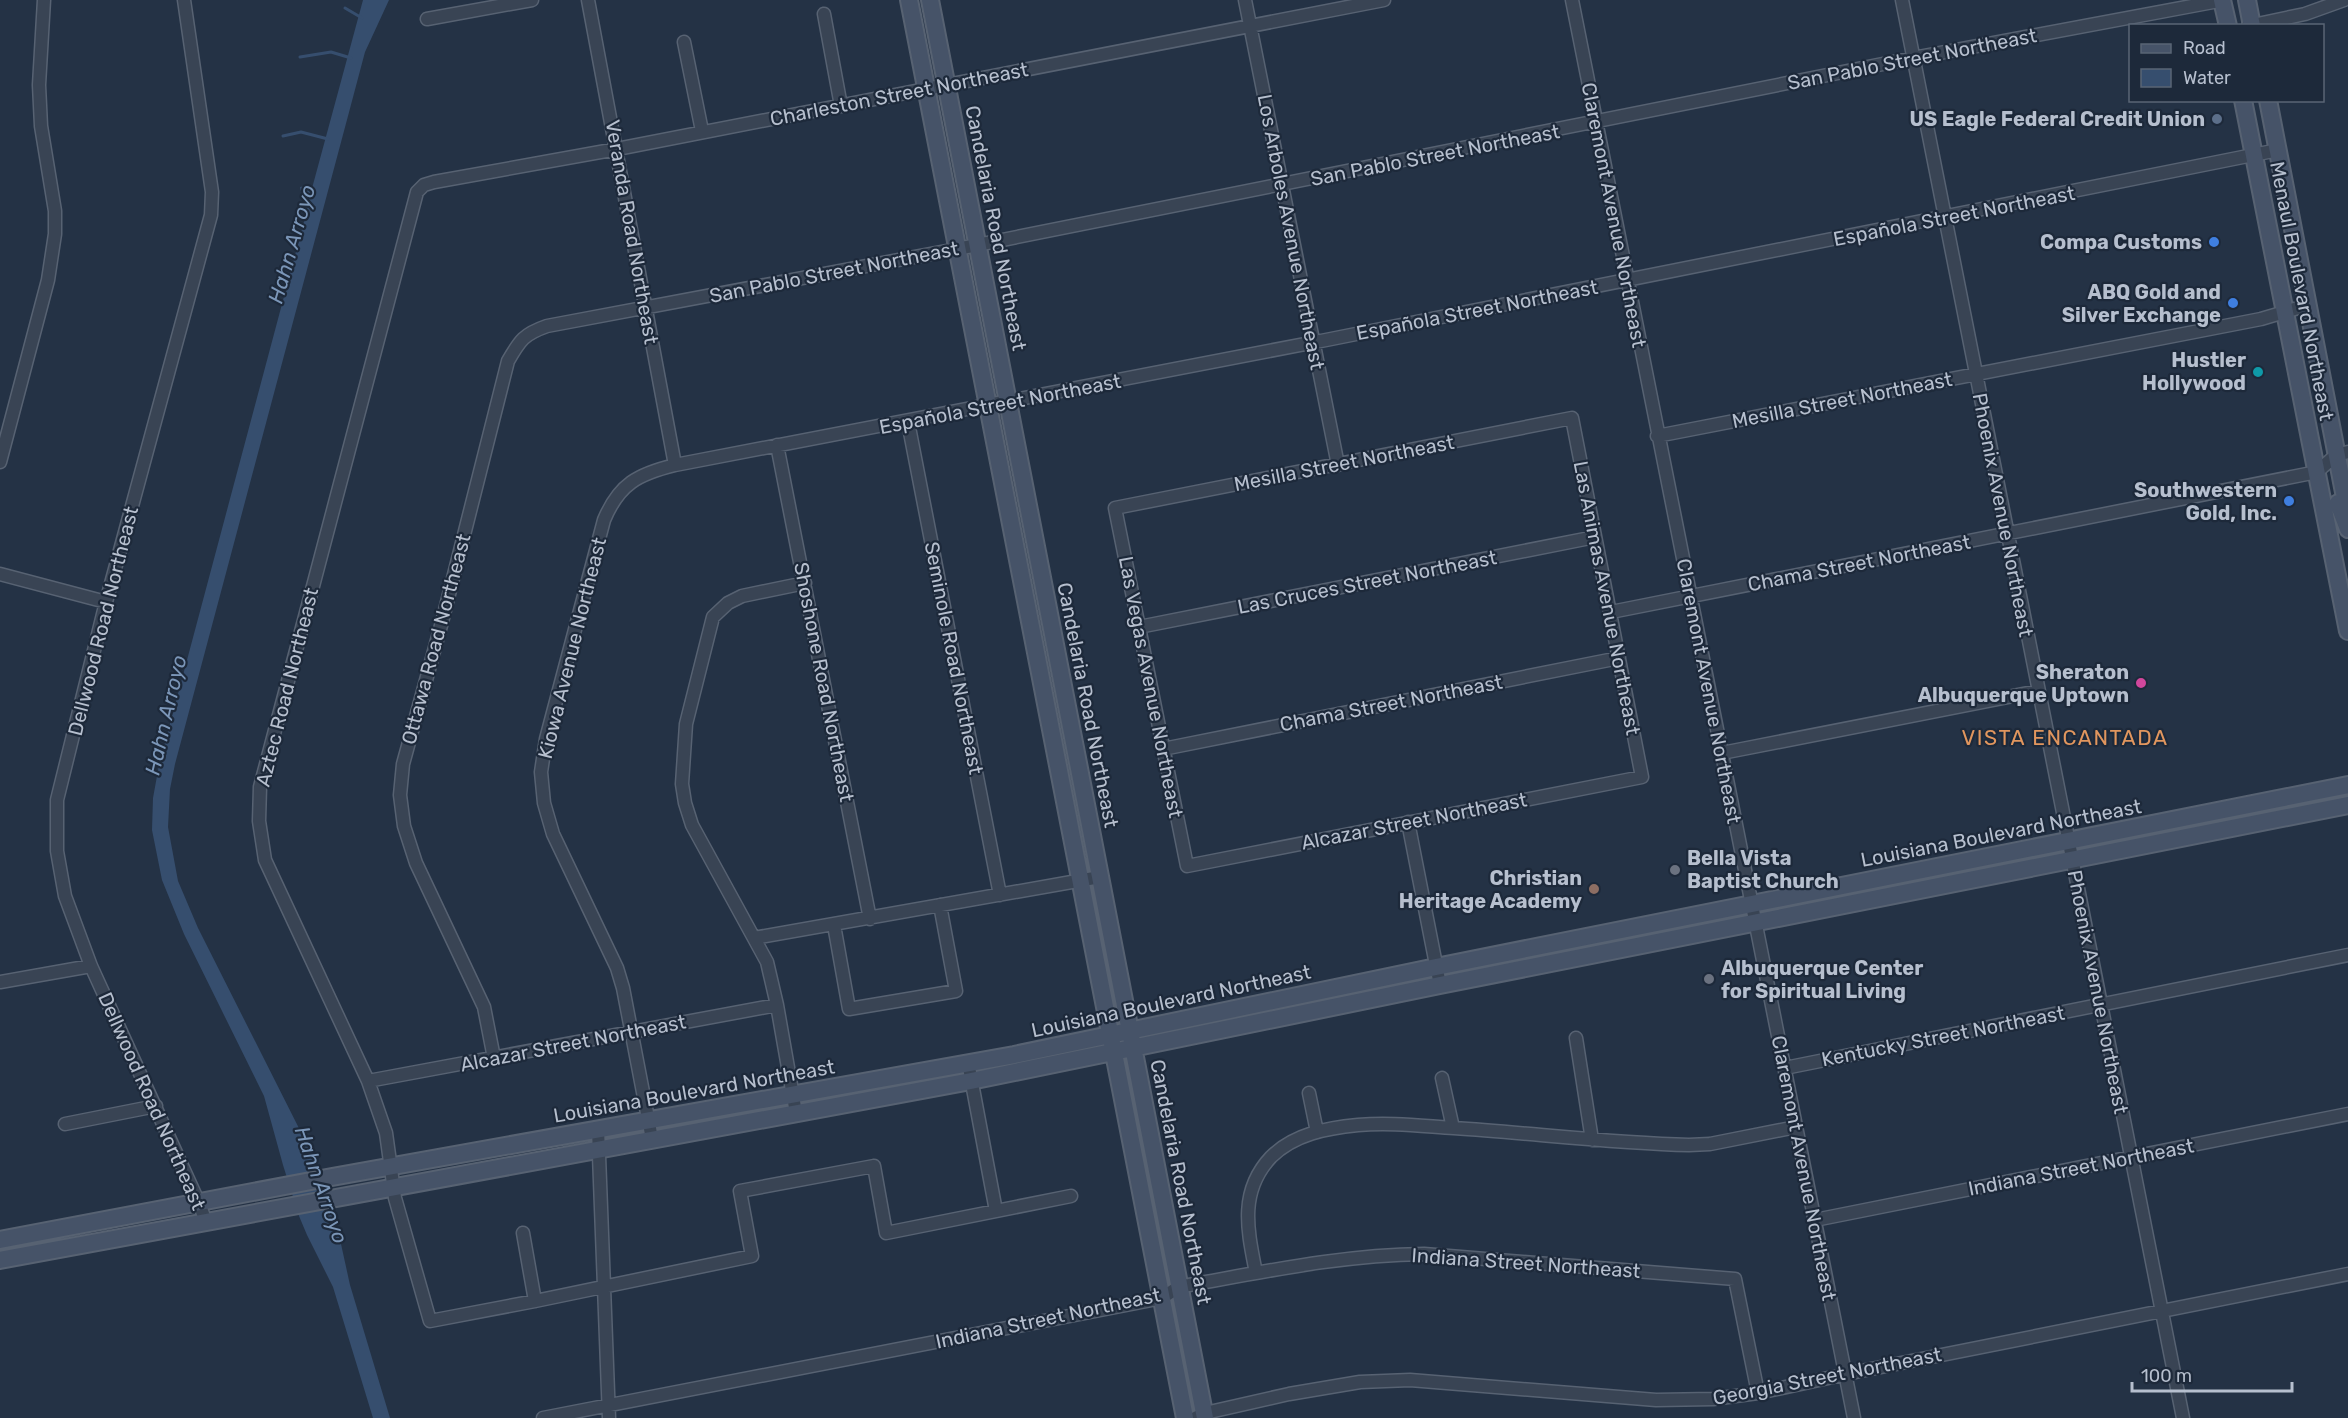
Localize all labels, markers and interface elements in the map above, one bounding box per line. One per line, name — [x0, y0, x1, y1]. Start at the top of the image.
street label: San Pablo Street Northeast — [1785, 23, 2039, 95]
legend — [2129, 24, 2324, 102]
text: Road — [2183, 37, 2226, 59]
street label: Charleston Street Northeast — [768, 57, 1030, 131]
text: Water — [2183, 67, 2231, 89]
street label: Claremont Avenue Northeast — [1577, 80, 1652, 350]
street label: Los Arboles Avenue Northeast — [1252, 92, 1330, 372]
street label: Candelaria Road Northeast — [960, 103, 1032, 353]
place label: US Eagle Federal Credit Union — [1910, 107, 2205, 131]
marker: US Eagle Federal Credit Union — [2210, 112, 2224, 126]
street label: Veranda Road Northeast — [600, 118, 664, 346]
street label: San Pablo Street Northeast — [1308, 119, 1562, 191]
street label: Menaul Boulevard Northeast — [2265, 159, 2339, 423]
street label: Española Street Northeast — [1831, 181, 2077, 251]
water label: Hahn Arroyo — [263, 182, 320, 306]
place label: Compa Customs — [2040, 230, 2202, 254]
marker: Compa Customs — [2207, 235, 2221, 249]
street label: San Pablo Street Northeast — [707, 236, 961, 308]
street label: Española Street Northeast — [1354, 275, 1600, 345]
place label: ABQ Gold and Silver Exchange — [2062, 280, 2221, 327]
marker: ABQ Gold and Silver Exchange — [2226, 296, 2240, 310]
place label: Hustler Hollywood — [2142, 348, 2246, 395]
marker: Hustler Hollywood — [2251, 365, 2265, 379]
street label: Mesilla Street Northeast — [1730, 367, 1954, 433]
street label: Española Street Northeast — [877, 369, 1123, 439]
street label: Phoenix Avenue Northeast — [1968, 391, 2038, 639]
street label: Mesilla Street Northeast — [1232, 430, 1456, 496]
street label: Las Animas Avenue Northeast — [1569, 459, 1645, 737]
place label: Southwestern Gold, Inc. — [2134, 478, 2277, 525]
marker: Southwestern Gold, Inc. — [2282, 494, 2296, 508]
street label: Dellwood Road Northeast — [63, 504, 143, 738]
street label: Chama Street Northeast — [1746, 530, 1972, 596]
street label: Ottawa Road Northeast — [396, 531, 476, 747]
street label: Kiowa Avenue Northeast — [533, 535, 611, 761]
street label: Seminole Road Northeast — [920, 540, 988, 776]
street label: Las Cruces Street Northeast — [1235, 545, 1499, 619]
street label: Las Vegas Avenue Northeast — [1114, 554, 1188, 820]
street label: Claremont Avenue Northeast — [1672, 556, 1747, 826]
street label: Shoshone Road Northeast — [789, 560, 859, 804]
street label: Candelaria Road Northeast — [1052, 580, 1124, 830]
street label: Aztec Road Northeast — [251, 585, 323, 789]
water label: Hahn Arroyo — [140, 652, 191, 777]
place label: Sheraton Albuquerque Uptown — [1918, 660, 2129, 707]
street label: Chama Street Northeast — [1278, 670, 1504, 736]
marker: Sheraton Albuquerque Uptown — [2134, 676, 2148, 690]
district label: VISTA ENCANTADA — [1962, 725, 2168, 750]
street label: Alcazar Street Northeast — [1299, 787, 1529, 855]
street label: Louisiana Boulevard Northeast — [1859, 794, 2143, 872]
place label: Bella Vista Baptist Church — [1687, 846, 1839, 893]
marker: Bella Vista Baptist Church — [1668, 863, 1682, 877]
place label: Christian Heritage Academy — [1399, 866, 1582, 913]
street label: Phoenix Avenue Northeast — [2063, 868, 2133, 1116]
marker: Christian Heritage Academy — [1587, 882, 1601, 896]
place label: Albuquerque Center for Spiritual Living — [1721, 956, 1923, 1003]
street label: Louisiana Boulevard Northeast — [1029, 960, 1313, 1042]
marker: Albuquerque Center for Spiritual Living — [1702, 972, 1716, 986]
street label: Dellwood Road Northeast — [93, 988, 211, 1214]
street label: Kentucky Street Northeast — [1819, 1001, 2067, 1071]
street label: Alcazar Street Northeast — [458, 1009, 688, 1077]
street label: Claremont Avenue Northeast — [1767, 1033, 1842, 1303]
street label: Louisiana Boulevard Northeast — [551, 1054, 837, 1128]
street label: Candelaria Road Northeast — [1145, 1057, 1217, 1307]
water label: Hahn Arroyo — [290, 1123, 353, 1247]
street label: Indiana Street Northeast — [1966, 1133, 2196, 1201]
street label: Indiana Street Northeast — [1411, 1243, 1641, 1283]
street label: Indiana Street Northeast — [933, 1282, 1163, 1354]
street label: Georgia Street Northeast — [1711, 1342, 1944, 1410]
scale bar — [2132, 1355, 2292, 1393]
text: 100 m — [2141, 1365, 2192, 1387]

